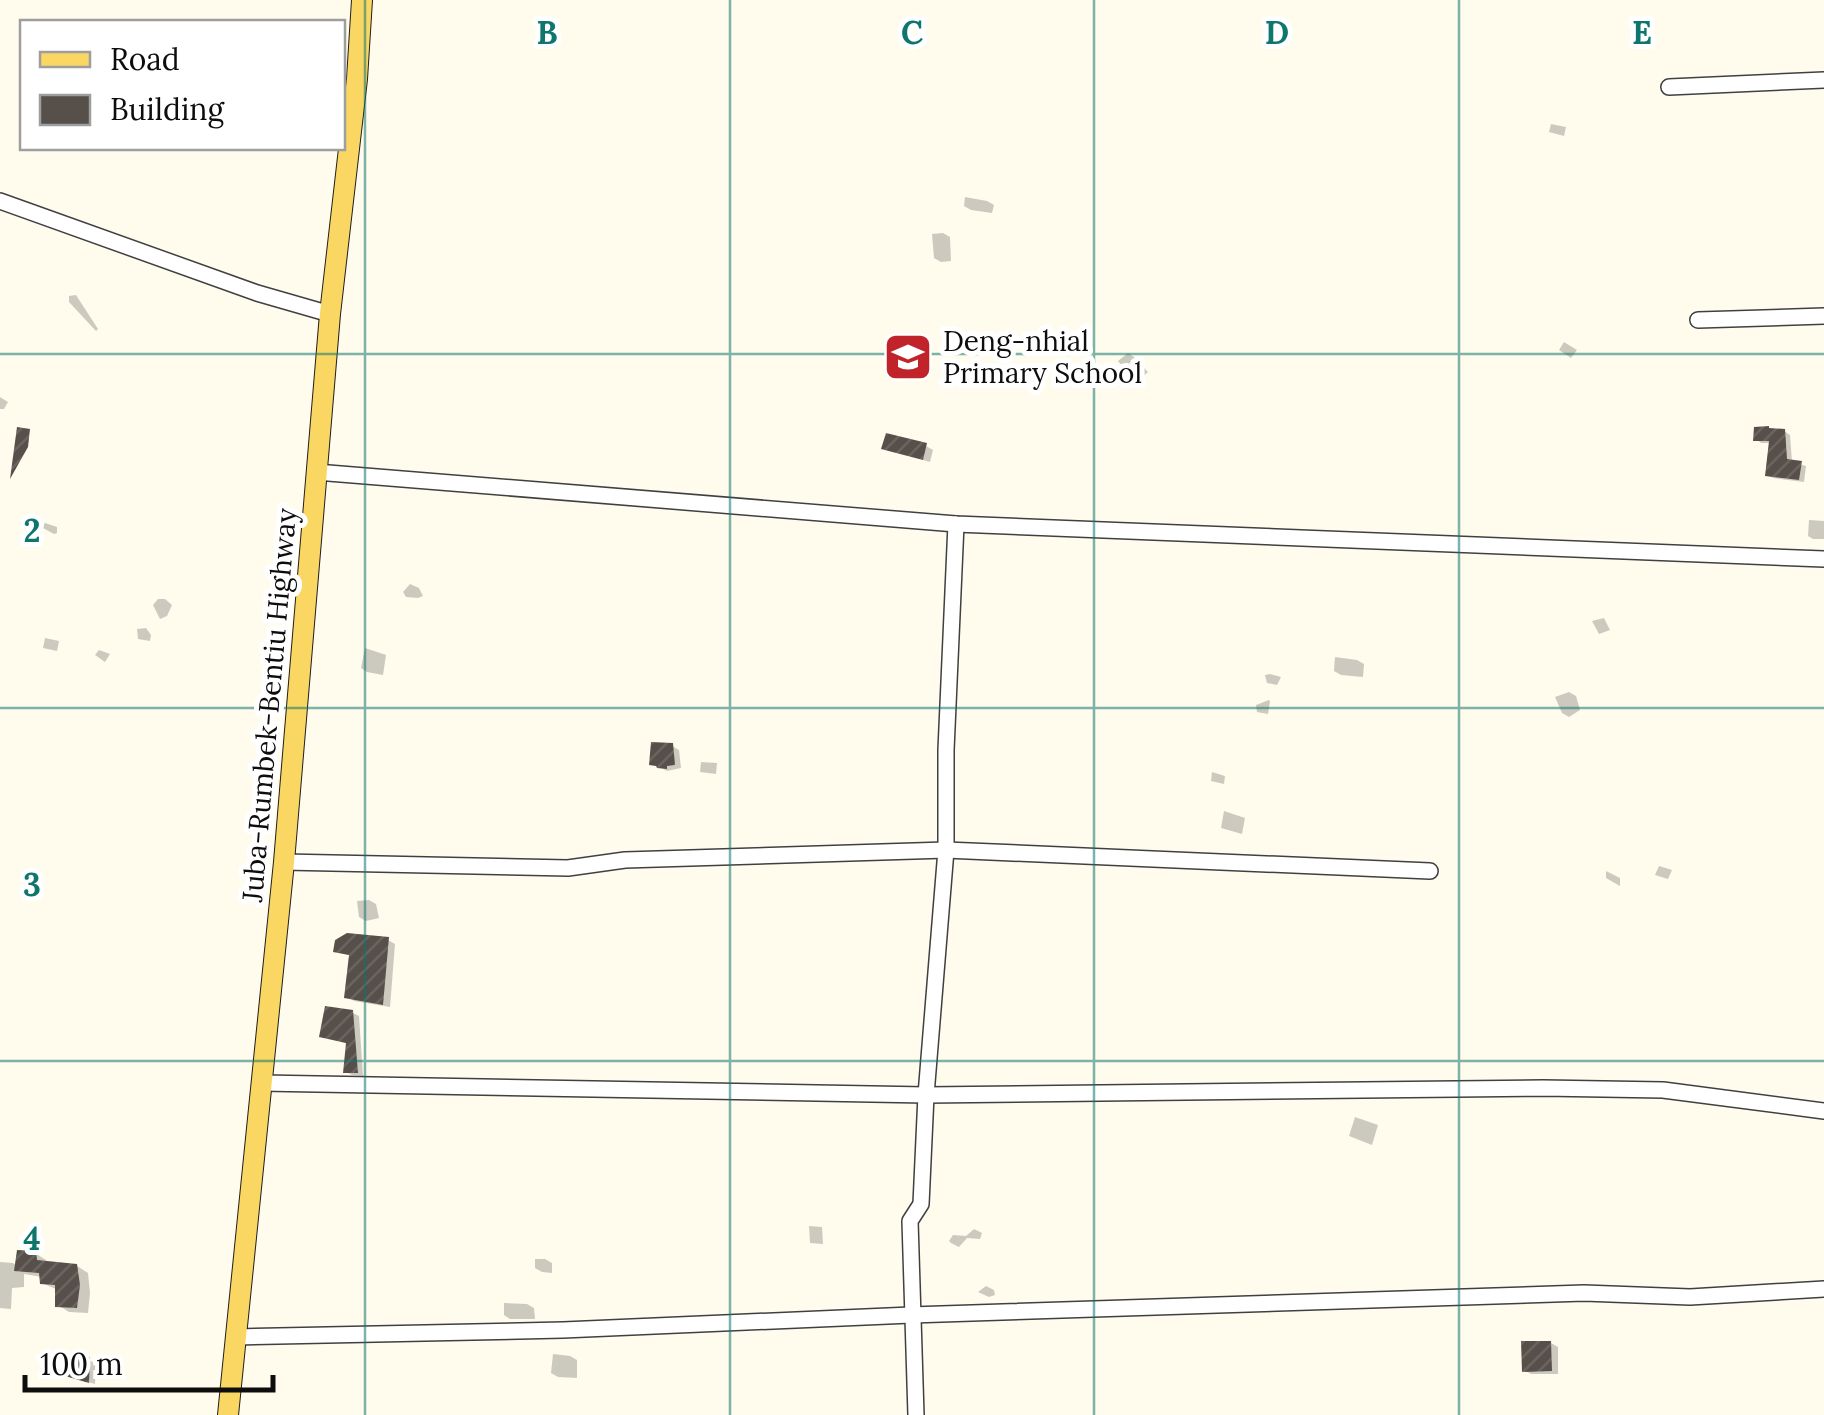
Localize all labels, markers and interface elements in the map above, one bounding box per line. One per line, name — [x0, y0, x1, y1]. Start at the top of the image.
text: B — [536, 12, 558, 53]
text: C — [901, 12, 923, 53]
text: D — [1265, 12, 1289, 53]
text: E — [1632, 12, 1652, 53]
legend — [20, 20, 345, 150]
text: Road — [110, 40, 180, 78]
text: Building — [110, 90, 226, 129]
place label: Deng-nhial Primary School — [943, 323, 1142, 391]
school or university icon: Deng-nhial Primary School — [882, 331, 934, 383]
street label: Juba-Rumbek-Bentiu Highway — [234, 506, 304, 904]
text: 2 — [23, 510, 41, 551]
text: 3 — [23, 864, 41, 905]
text: 4 — [23, 1218, 41, 1259]
scale bar — [25, 1330, 272, 1392]
text: 100 m — [40, 1345, 123, 1383]

